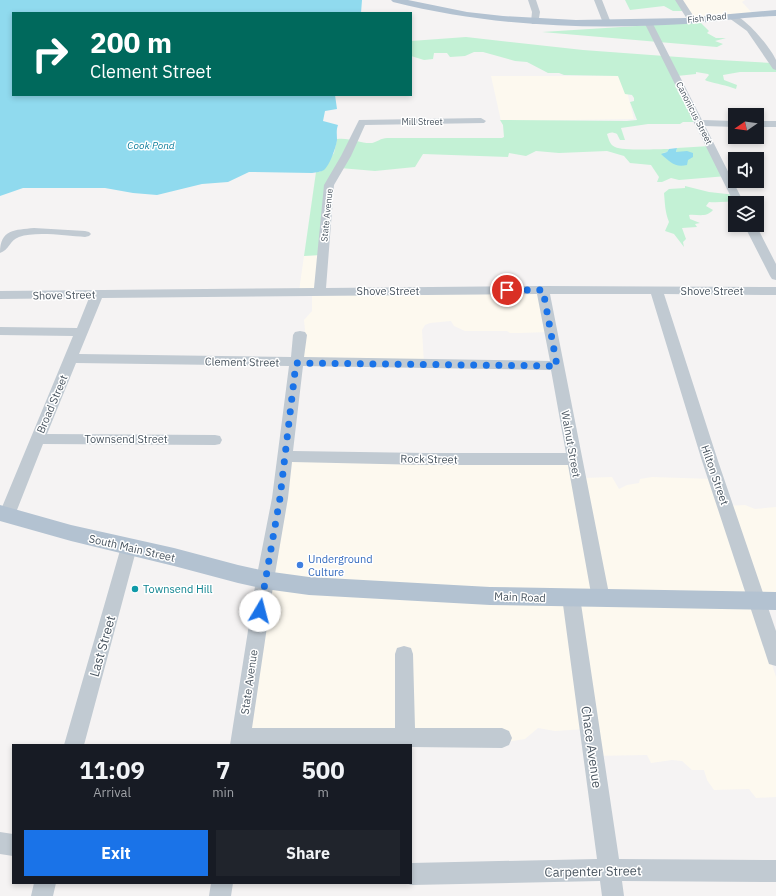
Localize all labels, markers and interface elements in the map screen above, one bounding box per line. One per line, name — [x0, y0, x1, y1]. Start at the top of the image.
street label: Fish Road — [687, 10, 727, 25]
text: 200 m — [90, 24, 172, 61]
icon: right — [24, 28, 76, 80]
text: Clement Street — [90, 60, 212, 83]
street label: Canonicus Street — [674, 80, 715, 146]
north arrow — [728, 108, 764, 144]
map controls — [728, 108, 764, 232]
street label: Mill Street — [401, 116, 443, 127]
water label: Cook Pond — [127, 139, 175, 152]
button: sound — [728, 152, 764, 188]
street label: State Avenue — [318, 188, 335, 242]
button: layers — [728, 196, 764, 232]
pin — [490, 273, 524, 307]
icon: arrive — [496, 279, 518, 301]
street label: Shove Street — [357, 284, 420, 298]
street label: Shove Street — [681, 284, 744, 298]
street label: Shove Street — [32, 287, 96, 303]
street label: Clement Street — [205, 354, 279, 370]
street label: Broad Street — [33, 372, 71, 435]
street label: Walnut Street — [558, 409, 584, 479]
street label: Townsend Street — [84, 432, 168, 446]
street label: Hilton Street — [698, 443, 732, 507]
street label: Rock Street — [400, 452, 458, 466]
street label: South Main Street — [88, 531, 177, 565]
place label: Underground Culture — [308, 552, 373, 579]
marker: Underground Culture — [295, 560, 305, 570]
place label: Townsend Hill — [143, 582, 212, 596]
marker: Townsend Hill — [130, 584, 140, 594]
street label: Main Road — [494, 589, 546, 605]
position arrow — [239, 590, 281, 632]
street label: Last Street — [86, 614, 119, 679]
street label: State Avenue — [238, 649, 260, 715]
street label: Chace Avenue — [577, 705, 606, 789]
text: 11:09 — [79, 754, 145, 786]
text: 7 — [216, 754, 230, 786]
text: 500 — [301, 754, 345, 786]
text: Arrival — [93, 784, 131, 801]
text: min — [212, 784, 234, 801]
text: m — [317, 784, 329, 801]
button: Exit — [24, 830, 208, 876]
button: Share — [216, 830, 400, 876]
street label: Carpenter Street — [544, 862, 642, 881]

